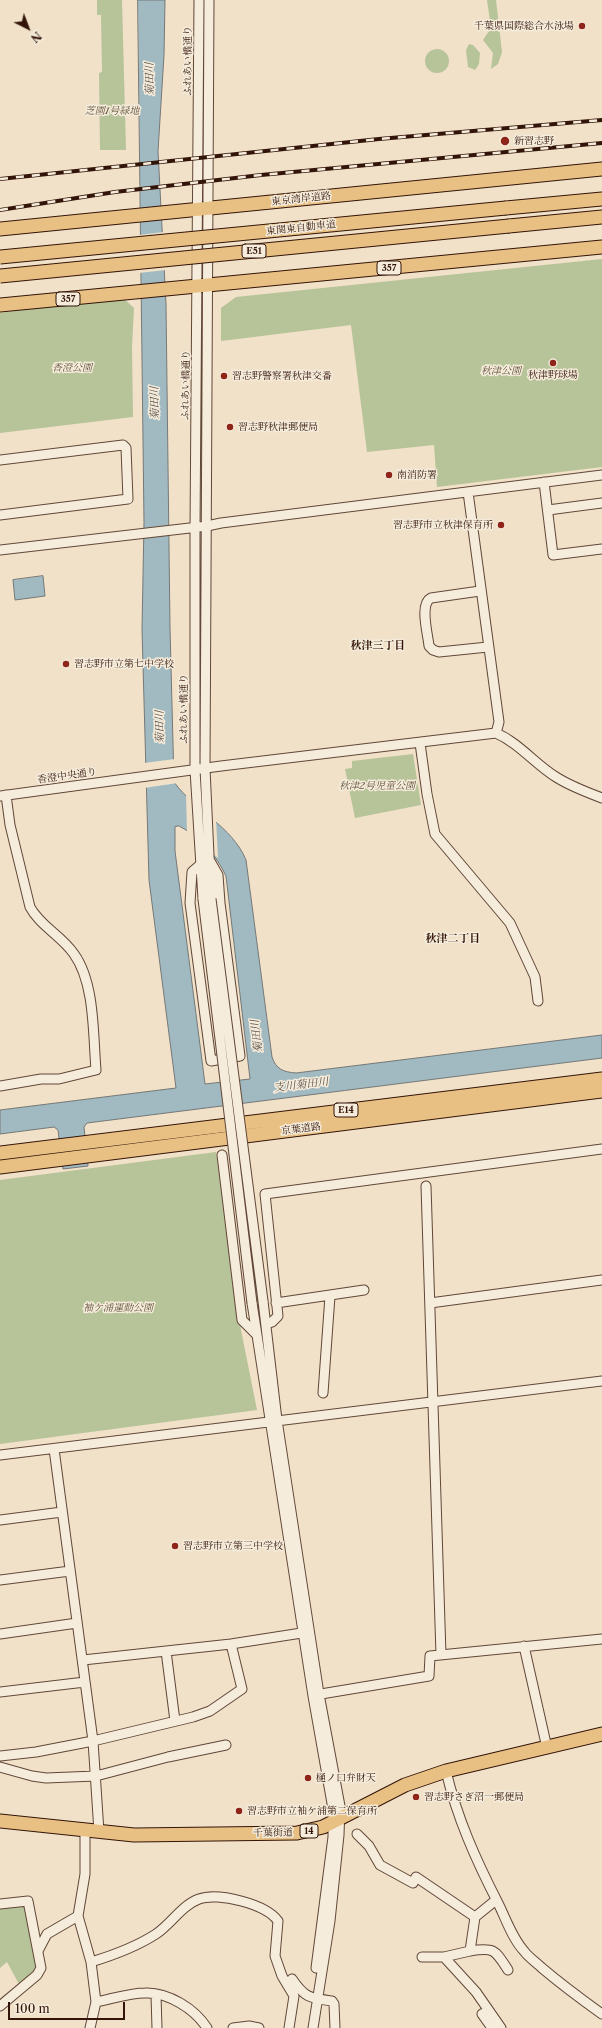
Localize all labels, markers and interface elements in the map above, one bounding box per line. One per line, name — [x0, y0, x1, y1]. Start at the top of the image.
north arrow — [8, 8, 48, 48]
place label: 千葉県国際総合水泳場 — [474, 20, 574, 32]
marker: 千葉県国際総合水泳場 — [577, 21, 587, 31]
street label: ふれあい橋通り — [182, 26, 194, 96]
text: N — [28, 29, 44, 45]
water label: 菊田川 — [143, 62, 157, 96]
park label: 芝園1号緑地 — [85, 105, 139, 117]
marker: 新習志野 — [499, 135, 511, 147]
place label: 新習志野 — [514, 135, 554, 147]
street label: 東京湾岸道路 — [271, 190, 331, 208]
street label: 東関東自動車道 — [266, 218, 336, 238]
road number: E51 — [242, 244, 266, 258]
road number: 357 — [377, 261, 401, 275]
road number: 357 — [56, 292, 80, 306]
street label: ふれあい橋通り — [179, 350, 193, 420]
marker: 秋津野球場 — [548, 358, 558, 368]
park label: 香澄公園 — [52, 362, 92, 374]
park label: 秋津公園 — [481, 365, 521, 377]
place label: 秋津野球場 — [528, 369, 578, 381]
place label: 習志野警察署秋津交番 — [232, 370, 332, 382]
marker: 習志野警察署秋津交番 — [219, 371, 229, 381]
water label: 菊田川 — [148, 386, 162, 420]
place label: 習志野秋津郵便局 — [238, 421, 318, 433]
marker: 習志野秋津郵便局 — [225, 422, 235, 432]
place label: 南消防署 — [397, 469, 437, 481]
marker: 南消防署 — [384, 470, 394, 480]
place label: 習志野市立秋津保育所 — [393, 519, 493, 531]
marker: 習志野市立秋津保育所 — [496, 520, 506, 530]
district label: 秋津三丁目 — [351, 639, 405, 653]
place label: 習志野市立第七中学校 — [74, 658, 174, 670]
marker: 習志野市立第七中学校 — [61, 659, 71, 669]
street label: ふれあい橋通り — [178, 674, 190, 744]
water label: 菊田川 — [153, 710, 167, 744]
street label: 香澄中央通り — [36, 766, 98, 786]
park label: 秋津2号児童公園 — [339, 780, 415, 792]
district label: 秋津二丁目 — [426, 932, 480, 946]
water label: 菊田川 — [248, 1019, 266, 1053]
water label: 支川菊田川 — [273, 1075, 329, 1095]
road number: E14 — [334, 1103, 358, 1117]
street label: 京葉道路 — [280, 1121, 322, 1137]
park label: 袖ケ浦運動公園 — [83, 1302, 153, 1314]
place label: 習志野市立第三中学校 — [183, 1540, 283, 1552]
marker: 習志野市立第三中学校 — [170, 1541, 180, 1551]
place label: 樋ノ口弁財天 — [316, 1772, 376, 1784]
marker: 樋ノ口弁財天 — [303, 1773, 313, 1783]
place label: 習志野さぎ沼一郵便局 — [424, 1791, 524, 1803]
marker: 習志野さぎ沼一郵便局 — [411, 1792, 421, 1802]
place label: 習志野市立袖ケ浦第二保育所 — [247, 1805, 377, 1817]
marker: 習志野市立袖ケ浦第二保育所 — [234, 1806, 244, 1816]
road number: 14 — [300, 1824, 318, 1838]
street label: 千葉街道 — [253, 1827, 293, 1839]
scale bar — [10, 1994, 127, 2020]
text: 100 m — [15, 2001, 50, 2016]

